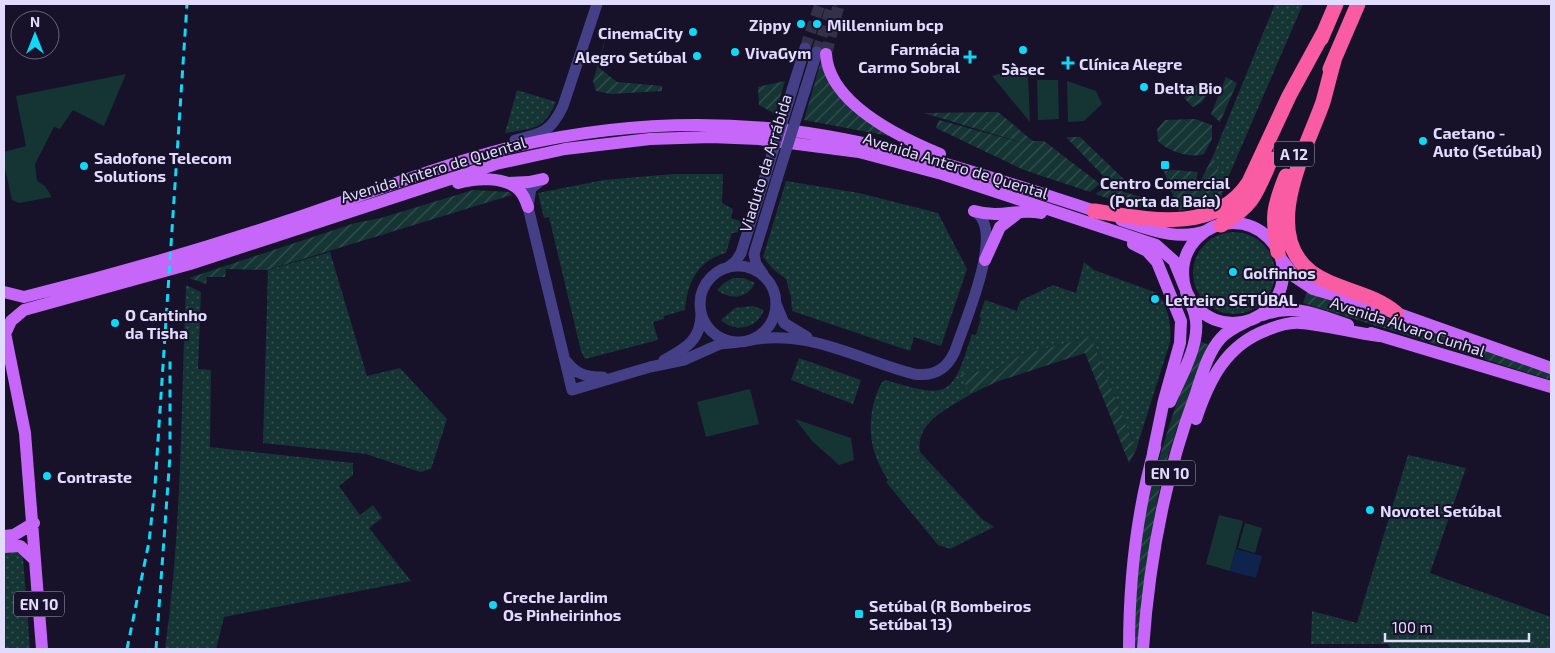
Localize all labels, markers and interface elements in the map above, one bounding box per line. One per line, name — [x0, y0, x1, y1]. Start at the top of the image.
north arrow — [10, 10, 60, 60]
text: N — [30, 13, 40, 30]
place label: Zippy — [749, 15, 791, 35]
place label: Millennium bcp — [827, 15, 944, 34]
marker: Zippy — [795, 18, 807, 30]
marker: Millennium bcp — [811, 18, 823, 30]
place label: CinemaCity — [598, 23, 683, 43]
marker: CinemaCity — [687, 26, 699, 38]
place label: Farmácia Carmo Sobral — [858, 39, 961, 76]
place label: VivaGym — [745, 43, 811, 63]
marker: 5àsec — [1017, 44, 1029, 56]
marker: VivaGym — [729, 46, 741, 58]
place label: Alegro Setúbal — [575, 47, 688, 66]
marker: Alegro Setúbal — [691, 50, 703, 62]
marker: Farmácia Carmo Sobral — [964, 51, 976, 63]
place label: Clínica Alegre — [1079, 54, 1182, 73]
marker: Clínica Alegre — [1061, 56, 1075, 70]
place label: 5àsec — [1001, 59, 1045, 78]
place label: Delta Bio — [1154, 78, 1222, 97]
marker: Delta Bio — [1138, 81, 1150, 93]
street label: Viaduto da Arrábida — [735, 92, 795, 234]
place label: Caetano - Auto (Setúbal) — [1433, 123, 1542, 160]
street label: Avenida Antero de Quental — [861, 128, 1051, 203]
street label: Avenida Antero de Quental — [338, 132, 528, 207]
marker: Caetano - Auto (Setúbal) — [1417, 135, 1429, 147]
road number: A 12 — [1274, 142, 1314, 166]
place label: Sadofone Telecom Solutions — [94, 148, 232, 185]
marker: Centro Comercial (Porta da Baía) — [1159, 159, 1171, 171]
marker: Sadofone Telecom Solutions — [78, 160, 90, 172]
place label: Centro Comercial (Porta da Baía) — [1100, 173, 1231, 210]
place label: Golfinhos — [1243, 263, 1316, 282]
marker: Golfinhos — [1227, 266, 1239, 278]
place label: Letreiro SETÚBAL — [1165, 290, 1298, 309]
street label: Avenida Álvaro Cunhal — [1328, 292, 1488, 360]
marker: Letreiro SETÚBAL — [1149, 293, 1161, 305]
place label: O Cantinho da Tisha — [125, 305, 207, 342]
marker: O Cantinho da Tisha — [109, 317, 121, 329]
road number: EN 10 — [1145, 460, 1195, 486]
place label: Contraste — [57, 467, 132, 486]
marker: Contraste — [41, 470, 53, 482]
place label: Novotel Setúbal — [1380, 501, 1502, 520]
marker: Novotel Setúbal — [1364, 504, 1376, 516]
place label: Creche Jardim Os Pinheirinhos — [503, 587, 621, 624]
road number: EN 10 — [14, 592, 64, 616]
place label: Setúbal (R Bombeiros Setúbal 13) — [869, 596, 1031, 633]
marker: Creche Jardim Os Pinheirinhos — [487, 599, 499, 611]
marker: Setúbal (R Bombeiros Setúbal 13) — [853, 608, 865, 620]
scale bar — [1385, 610, 1529, 642]
text: 100 m — [1392, 618, 1433, 636]

